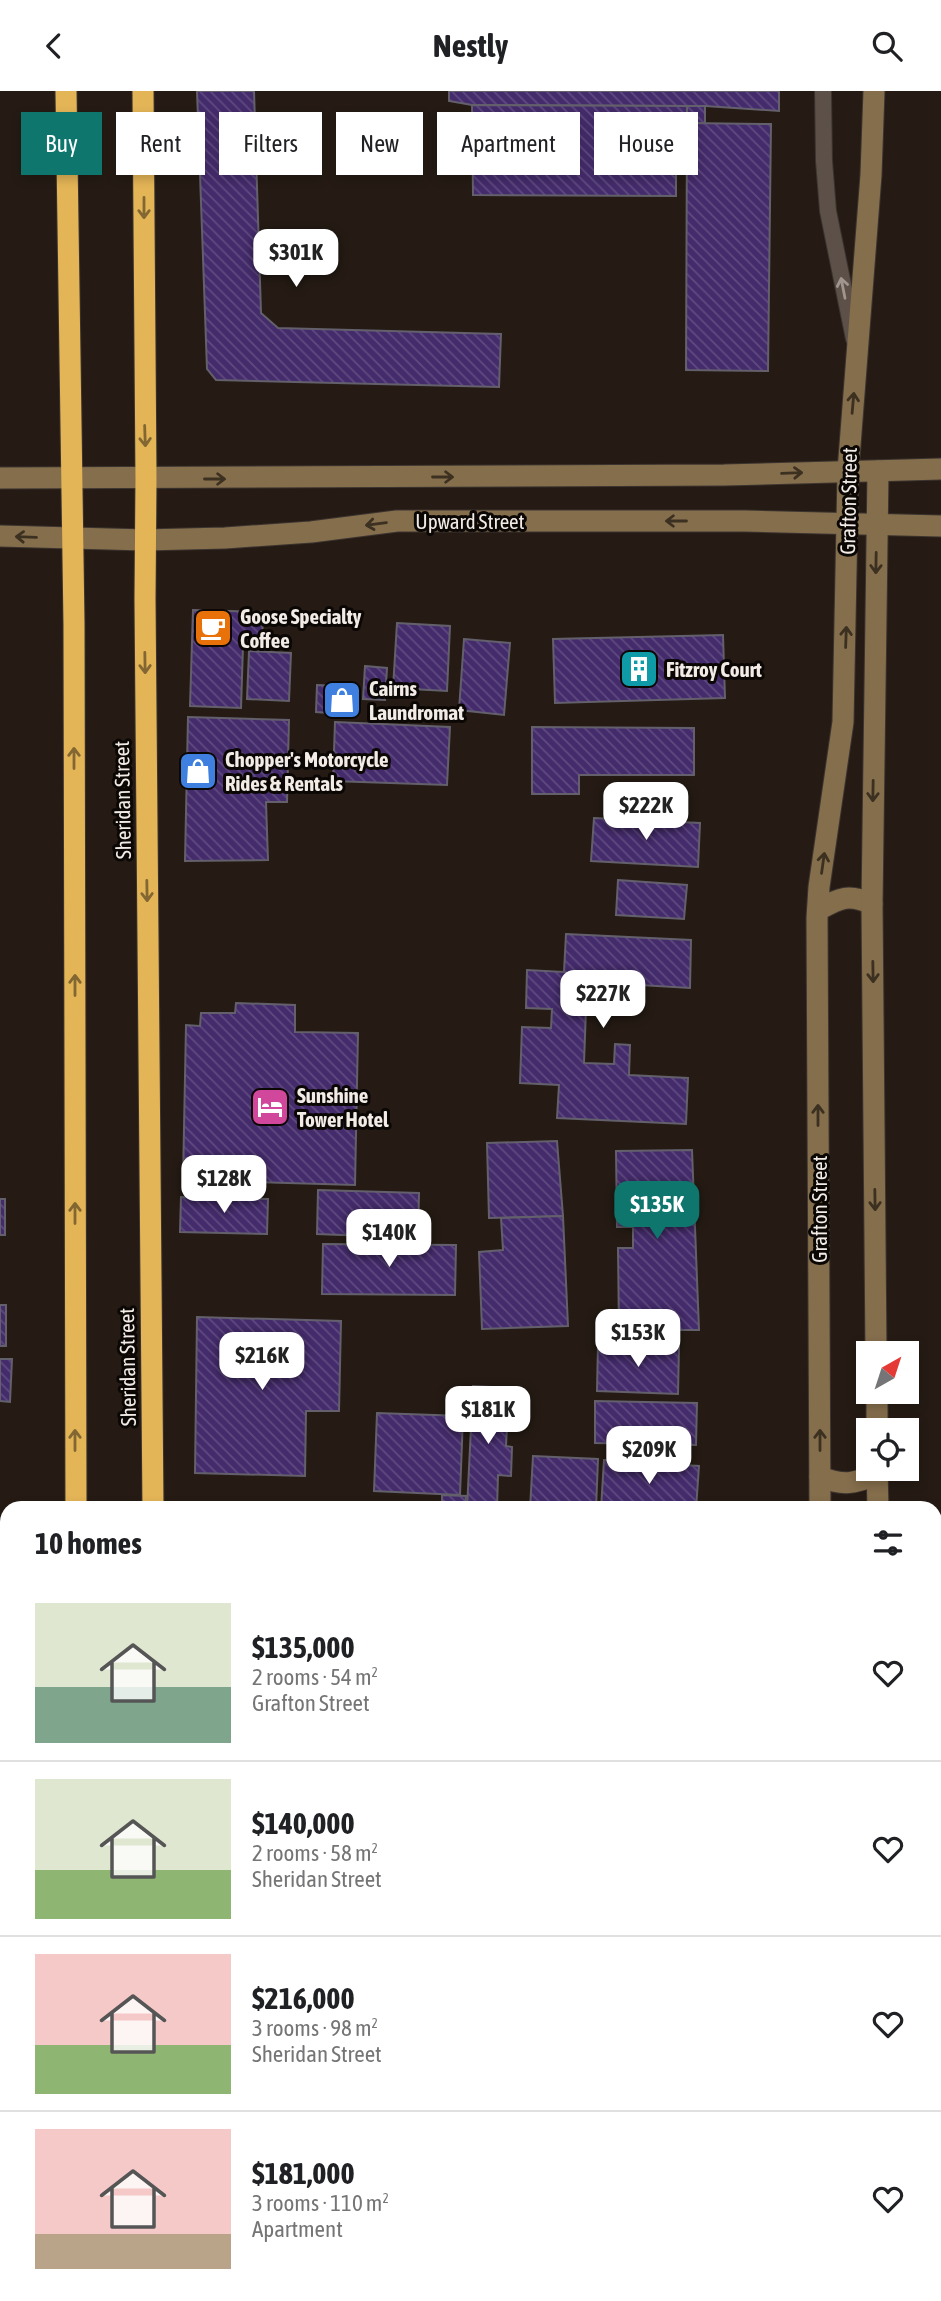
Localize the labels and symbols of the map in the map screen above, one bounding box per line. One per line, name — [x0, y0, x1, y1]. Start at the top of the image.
one-way arrow — [137, 196, 151, 219]
pin: $301K — [247, 229, 345, 289]
one-way arrow — [836, 277, 850, 300]
one-way arrow — [846, 393, 859, 415]
one-way arrow — [139, 424, 152, 447]
street label: Grafton Street — [835, 447, 861, 555]
one-way arrow — [780, 466, 803, 480]
one-way arrow — [431, 470, 454, 484]
one-way arrow — [203, 472, 226, 486]
street label: Upward Street — [415, 509, 525, 533]
one-way arrow — [665, 514, 688, 528]
one-way arrow — [365, 517, 387, 530]
one-way arrow — [15, 530, 38, 544]
one-way arrow — [869, 552, 883, 575]
place label: Goose Specialty Coffee — [240, 604, 362, 652]
cafe icon: Goose Specialty Coffee — [192, 607, 234, 649]
one-way arrow — [839, 626, 852, 649]
building icon: Fitzroy Court — [618, 648, 660, 690]
one-way arrow — [138, 651, 152, 674]
place label: Fitzroy Court — [666, 657, 762, 681]
place label: Cairns Laundromat — [369, 676, 464, 724]
shop icon: Cairns Laundromat — [321, 679, 363, 721]
street label: Sheridan Street — [109, 741, 135, 859]
one-way arrow — [67, 747, 81, 770]
place label: Chopper's Motorcycle Rides & Rentals — [225, 747, 389, 795]
shop icon: Chopper's Motorcycle Rides & Rentals — [177, 750, 219, 792]
one-way arrow — [866, 779, 880, 802]
pin: $222K — [597, 783, 695, 842]
one-way arrow — [816, 852, 829, 875]
one-way arrow — [140, 879, 154, 902]
one-way arrow — [866, 961, 880, 984]
pin: $227K — [554, 971, 652, 1030]
one-way arrow — [68, 974, 82, 997]
place label: Sunshine Tower Hotel — [297, 1083, 389, 1131]
hotel icon: Sunshine Tower Hotel — [249, 1086, 291, 1128]
one-way arrow — [811, 1104, 825, 1127]
pin: $128K — [175, 1155, 273, 1215]
street label: Grafton Street — [807, 1155, 831, 1263]
pin: $135K — [608, 1181, 706, 1241]
one-way arrow — [868, 1188, 882, 1211]
one-way arrow — [68, 1202, 82, 1225]
pin: $140K — [340, 1209, 438, 1269]
street label: Sheridan Street — [114, 1308, 140, 1426]
pin: $153K — [589, 1309, 687, 1369]
pin: $216K — [213, 1333, 311, 1392]
north arrow — [856, 1341, 919, 1403]
pin: $181K — [439, 1387, 537, 1446]
pin: $209K — [600, 1427, 698, 1486]
one-way arrow — [68, 1429, 82, 1452]
one-way arrow — [813, 1429, 827, 1452]

